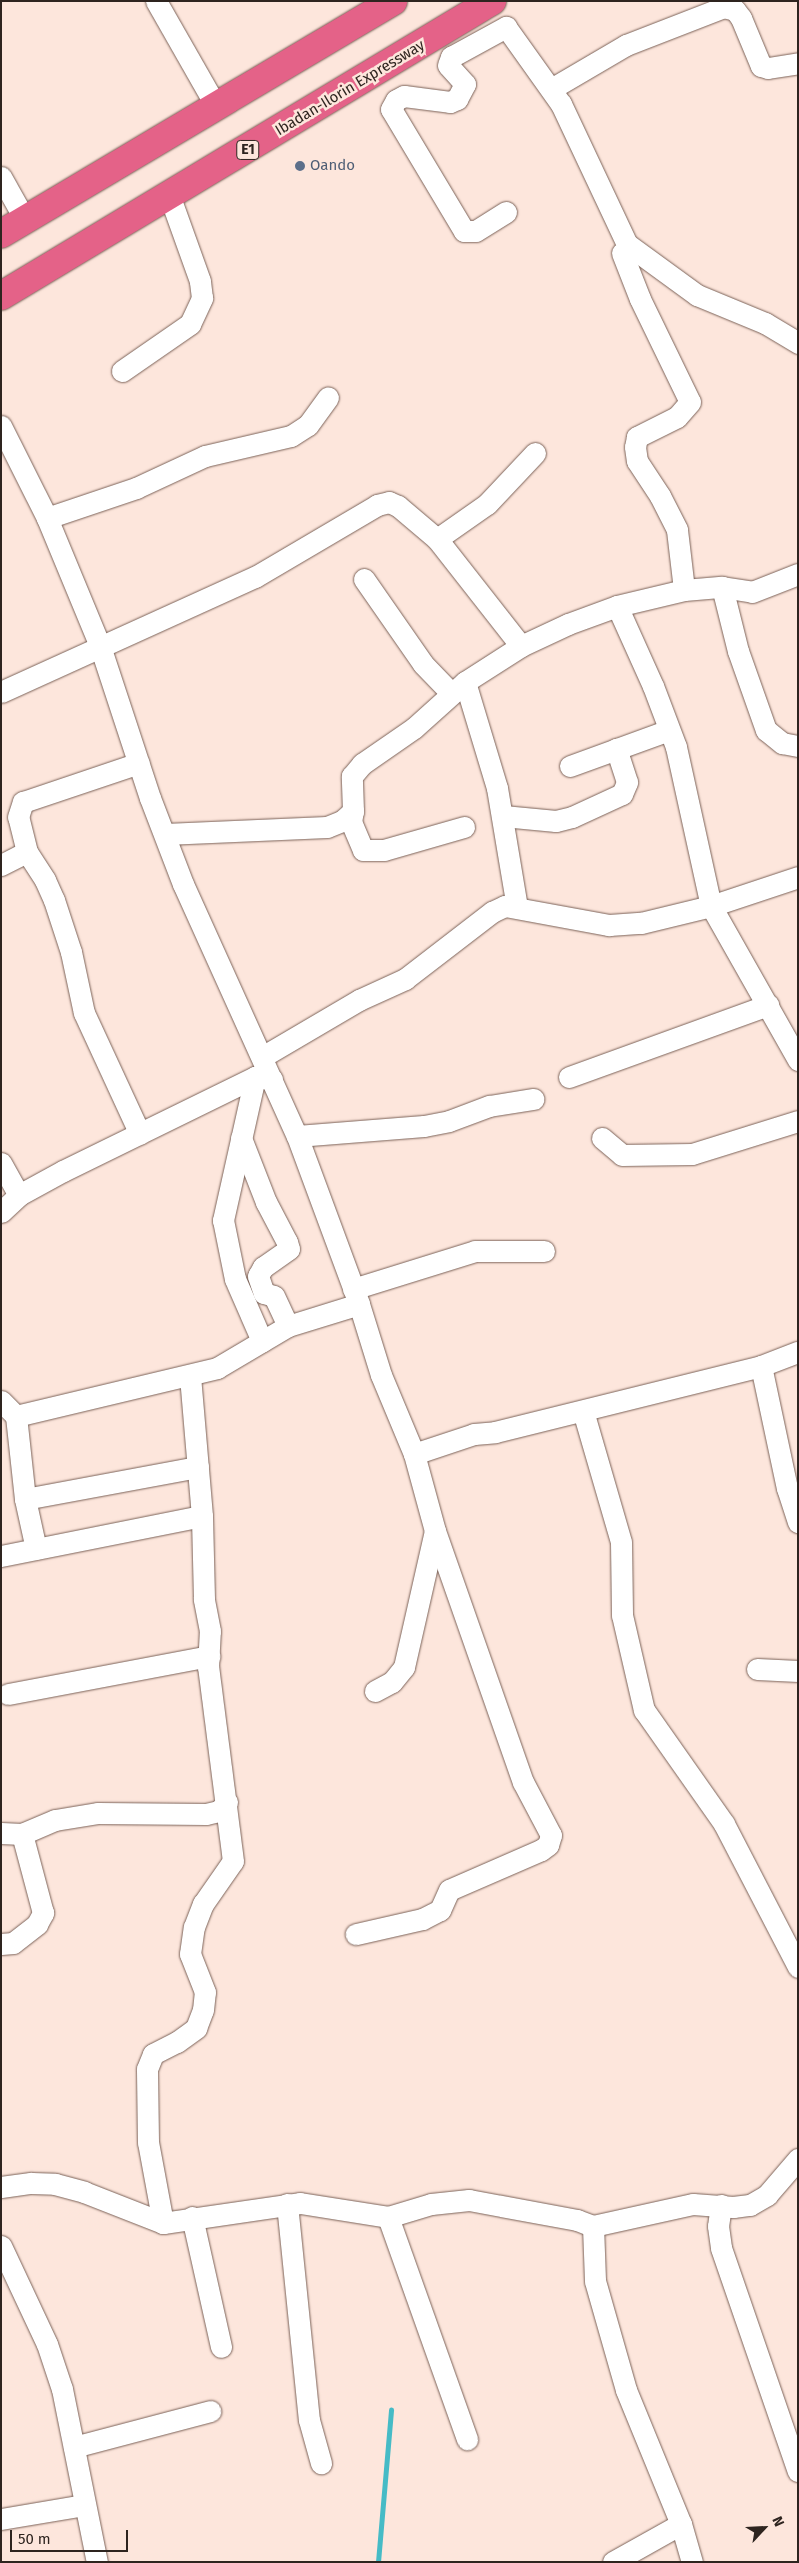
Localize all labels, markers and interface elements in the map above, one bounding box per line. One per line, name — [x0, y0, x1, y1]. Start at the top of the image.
street label: Ibadan-Ilorin Expressway — [272, 36, 428, 140]
road number: E1 — [236, 138, 260, 162]
place label: Oando — [310, 157, 355, 175]
marker: Oando — [294, 160, 306, 172]
north arrow — [739, 2503, 789, 2553]
text: N — [768, 2514, 788, 2529]
scale bar — [12, 2520, 130, 2552]
text: 50 m — [18, 2530, 51, 2548]

